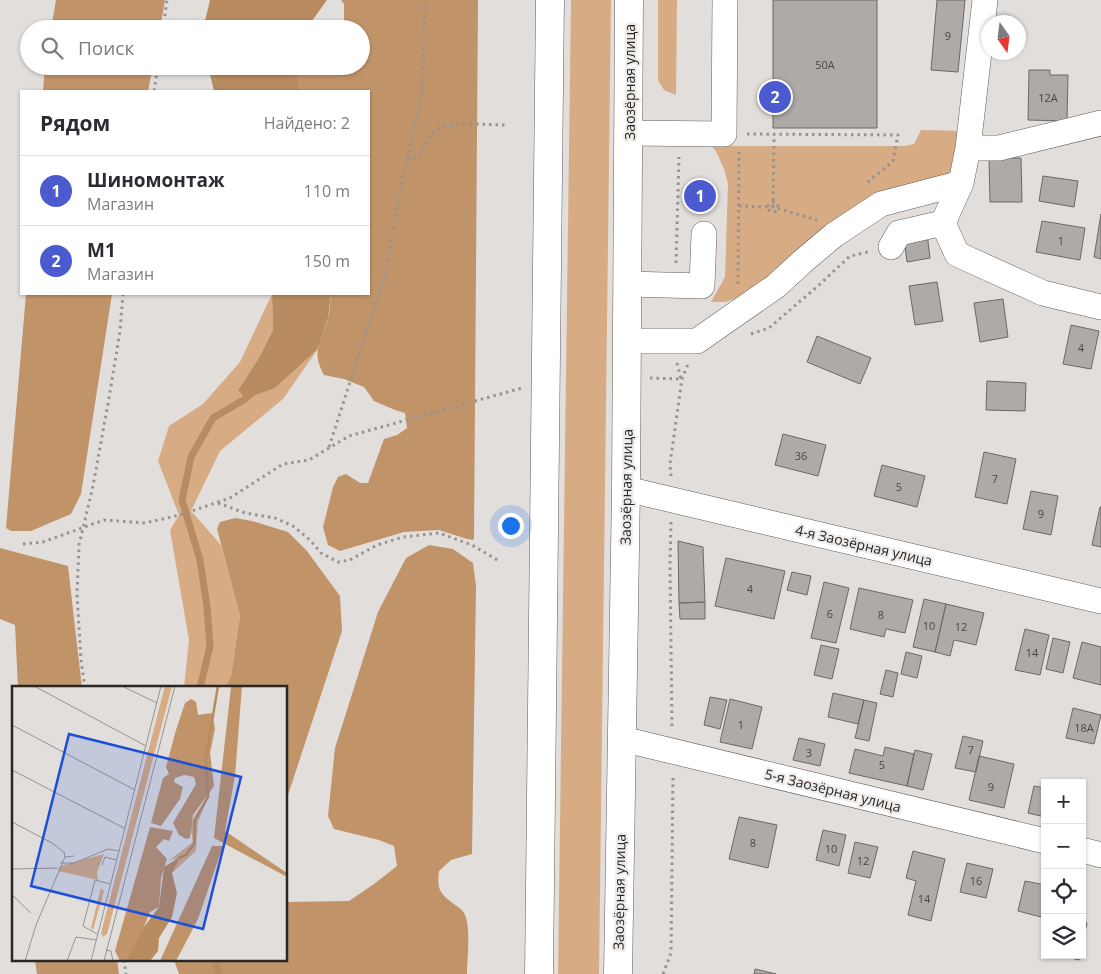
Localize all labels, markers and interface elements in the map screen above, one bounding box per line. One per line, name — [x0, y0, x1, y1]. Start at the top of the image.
north arrow — [981, 15, 1026, 60]
search box — [20, 20, 370, 75]
street label: Заозёрная улица — [620, 24, 639, 140]
house number: 9 — [945, 28, 951, 43]
icon: search — [38, 34, 66, 62]
text: Поиск — [78, 35, 134, 61]
house number: 50А — [815, 57, 835, 72]
pin: 2 — [759, 78, 791, 116]
house number: 12А — [1038, 90, 1058, 105]
text: Рядом — [40, 109, 110, 137]
text: Найдено: 2 — [264, 112, 350, 134]
text: Шиномонтаж — [87, 167, 224, 193]
pin: 1 — [684, 177, 716, 215]
text: 1 — [51, 180, 61, 202]
text: 110 m — [304, 180, 350, 202]
text: Магазин — [87, 193, 154, 215]
house number: 1 — [1058, 233, 1064, 248]
text: М1 — [87, 237, 116, 263]
text: 2 — [51, 250, 61, 272]
text: 150 m — [304, 250, 350, 272]
text: Магазин — [87, 263, 154, 285]
house number: 4 — [1078, 340, 1085, 355]
street label: Заозёрная улица — [615, 429, 637, 545]
house number: 36 — [795, 448, 807, 463]
house number: 7 — [992, 471, 998, 486]
house number: 5 — [896, 479, 902, 494]
house number: 9 — [1038, 506, 1044, 521]
your location — [498, 513, 524, 539]
street label: 4-я Заозёрная улица — [794, 520, 934, 570]
house number: 4 — [747, 581, 754, 596]
house number: 6 — [827, 606, 833, 621]
house number: 8 — [878, 607, 884, 622]
house number: 10 — [923, 618, 935, 633]
house number: 12 — [955, 619, 967, 634]
house number: 14 — [1026, 645, 1039, 660]
inset map — [12, 686, 288, 962]
house number: 1 — [738, 717, 744, 732]
house number: 18А — [1074, 720, 1094, 735]
house number: 7 — [968, 742, 974, 757]
house number: 3 — [806, 745, 812, 760]
house number: 5 — [879, 757, 885, 772]
street label: 5-я Заозёрная улица — [763, 764, 903, 816]
house number: 9 — [988, 779, 994, 794]
map controls — [1041, 779, 1086, 959]
button: + — [1041, 779, 1086, 824]
button: − — [1041, 824, 1086, 869]
street label: Заозёрная улица — [608, 834, 630, 950]
house number: 8 — [750, 835, 756, 850]
house number: 10 — [825, 841, 837, 856]
house number: 12 — [857, 853, 869, 868]
button: locate — [1041, 869, 1086, 914]
house number: 16 — [970, 873, 982, 888]
house number: 14 — [918, 891, 931, 906]
button: layers — [1041, 914, 1086, 959]

